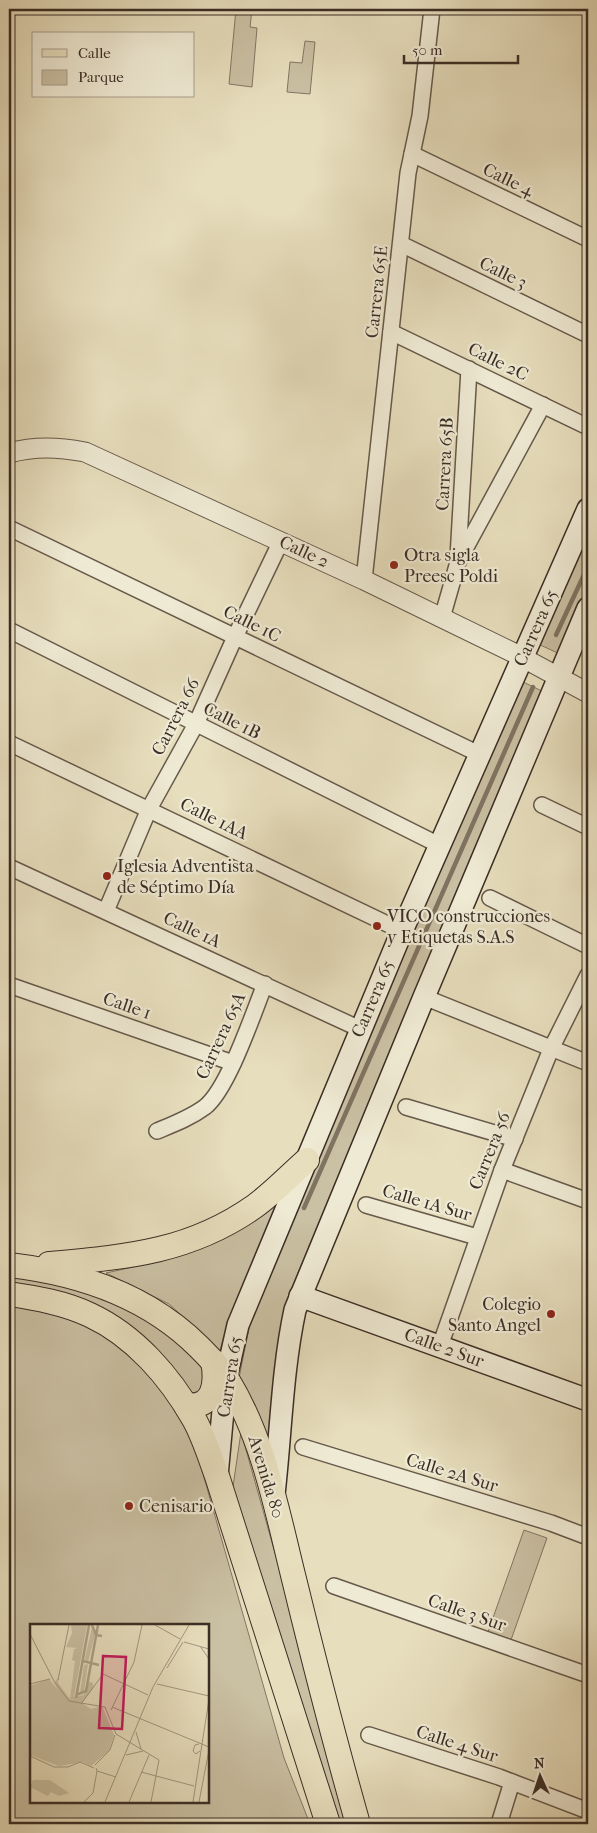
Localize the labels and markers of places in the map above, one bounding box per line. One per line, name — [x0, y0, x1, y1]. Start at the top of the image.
place label: Otra sigla Preesc Poldi — [404, 545, 499, 587]
marker: Otra sigla Preesc Poldi — [388, 559, 400, 571]
place label: Iglesia Adventista de Séptimo Día — [117, 856, 254, 898]
marker: Iglesia Adventista de Séptimo Día — [101, 870, 113, 882]
place label: VICO construcciones y Etiquetas S.A.S — [386, 906, 550, 948]
marker: VICO construcciones y Etiquetas S.A.S — [371, 920, 383, 932]
place label: Colegio Santo Angel — [448, 1294, 541, 1336]
marker: Colegio Santo Angel — [545, 1308, 557, 1320]
place label: Cenisario — [139, 1496, 213, 1517]
marker: Cenisario — [123, 1500, 135, 1512]

